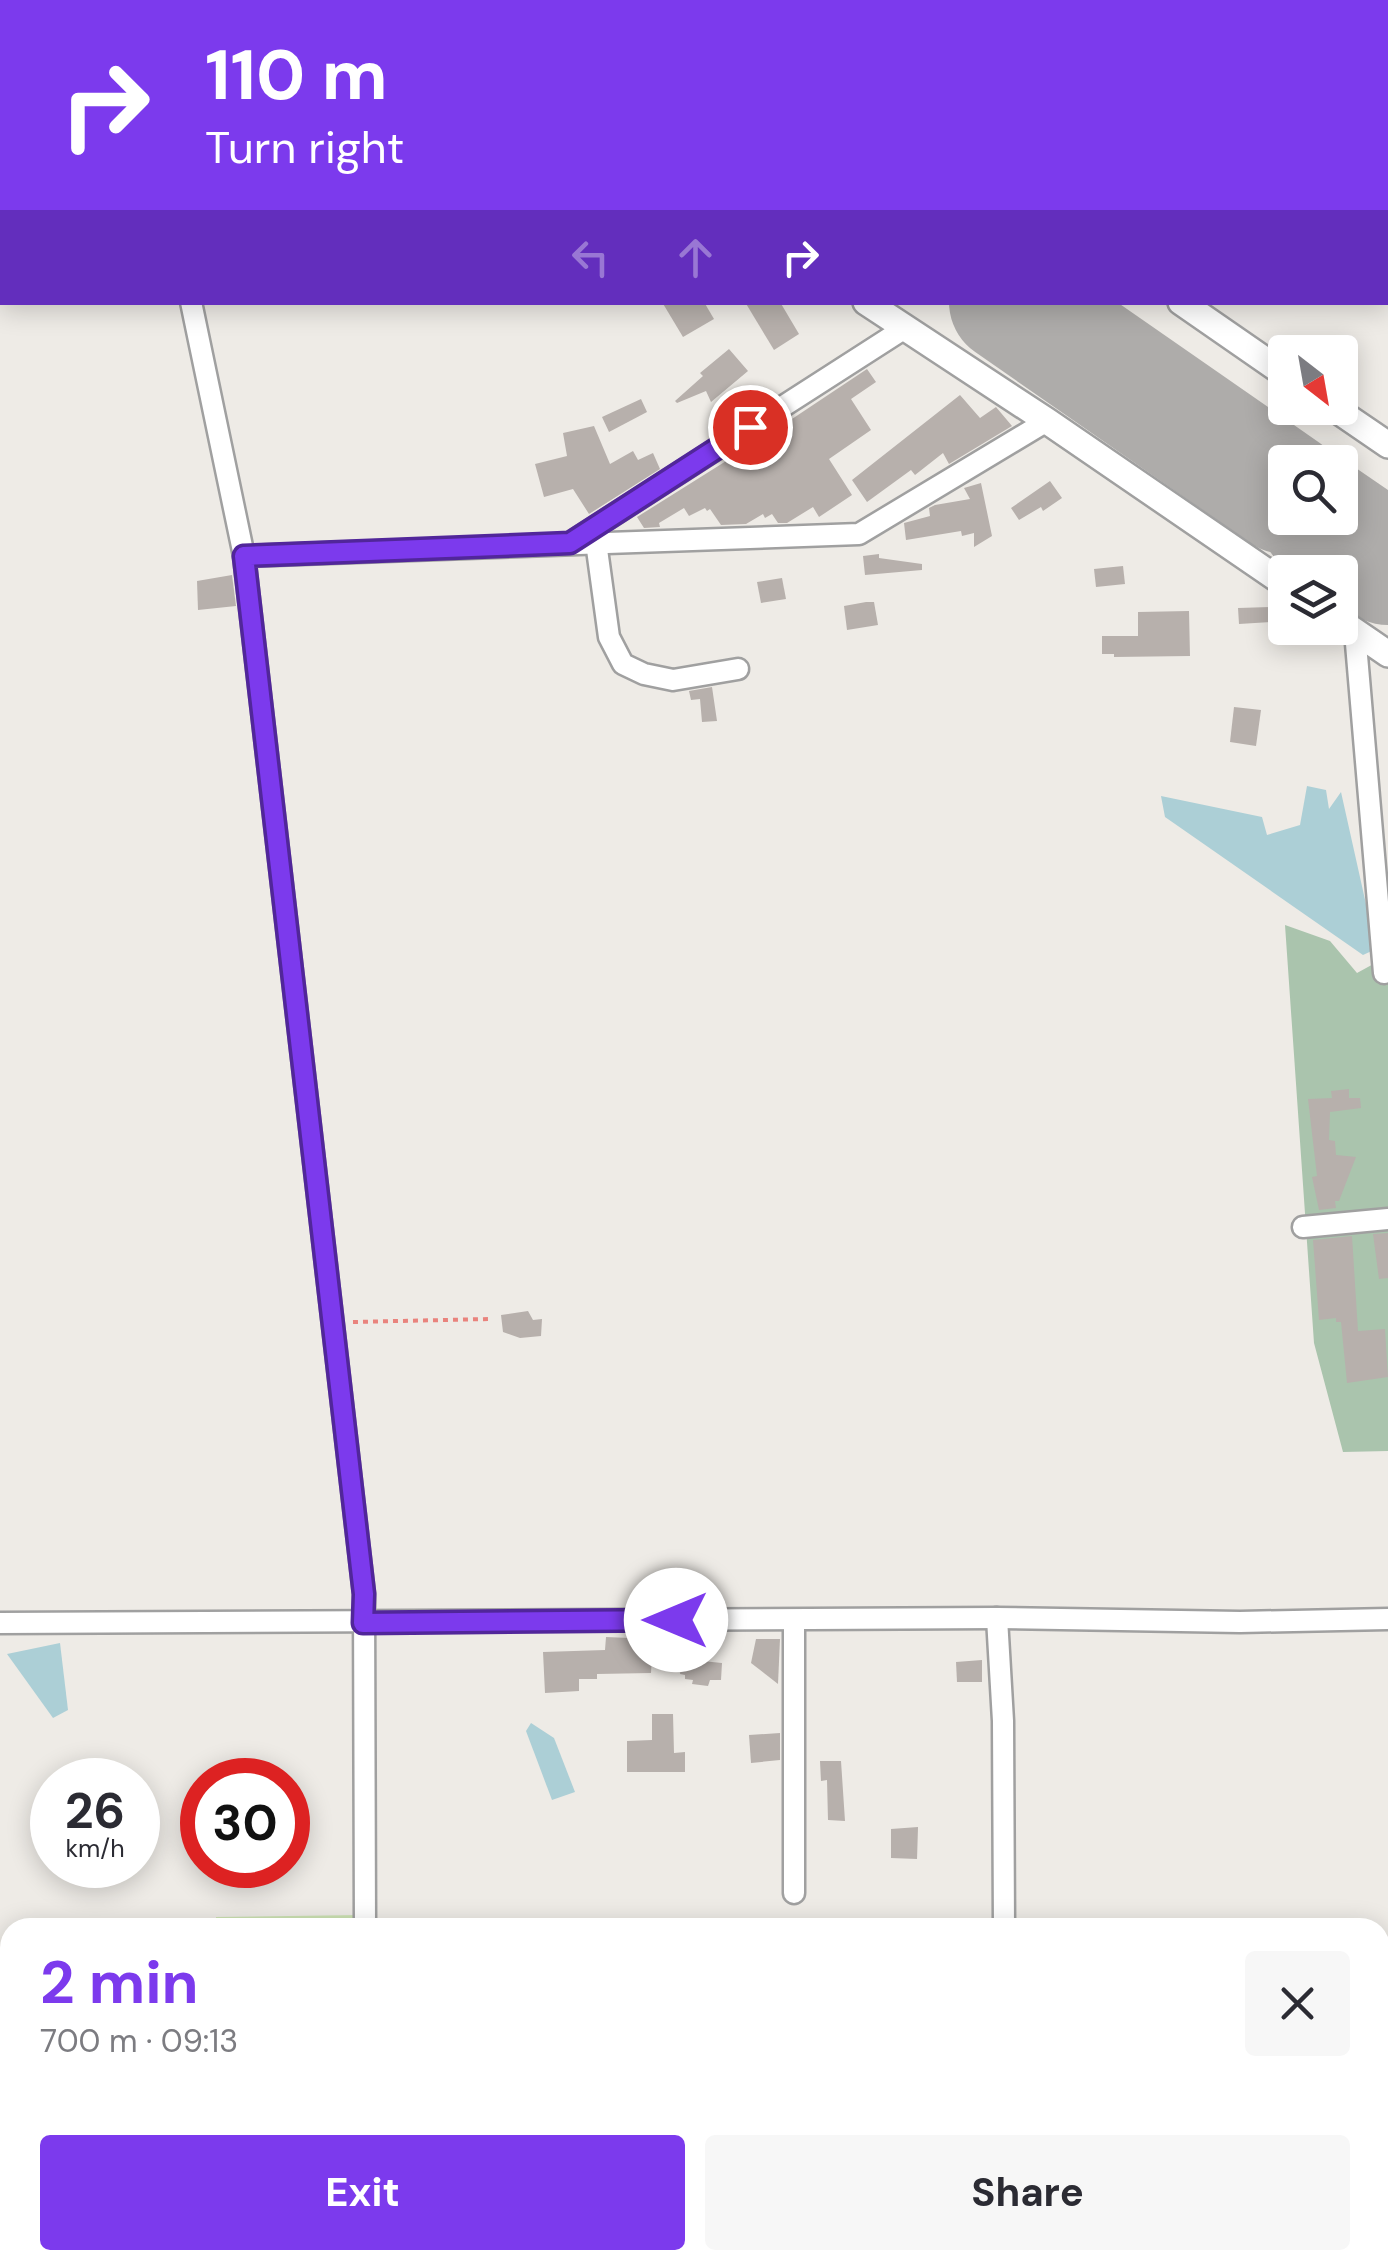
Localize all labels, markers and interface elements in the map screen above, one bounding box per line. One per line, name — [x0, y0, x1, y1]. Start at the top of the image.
text: 110 m — [205, 30, 388, 121]
icon: right — [40, 40, 170, 170]
text: Turn right — [205, 118, 404, 177]
icon: left — [563, 230, 618, 285]
icon: ahead — [668, 230, 723, 285]
icon: right — [773, 230, 828, 285]
north arrow — [1268, 335, 1358, 425]
map controls — [1268, 335, 1358, 645]
pin — [708, 385, 793, 470]
icon: arrive — [723, 400, 778, 455]
button: search — [1268, 445, 1358, 535]
button: layers — [1268, 555, 1358, 645]
position arrow — [624, 1568, 728, 1672]
speed limit sign: 30 — [180, 1758, 310, 1888]
text: 26 — [65, 1778, 125, 1844]
text: km/h — [65, 1832, 125, 1865]
text: 2 min — [40, 1943, 199, 2022]
button: close — [1245, 1951, 1350, 2056]
text: 700 m · 09:13 — [40, 2020, 238, 2062]
button: Exit — [40, 2135, 685, 2250]
button: Share — [705, 2135, 1350, 2250]

